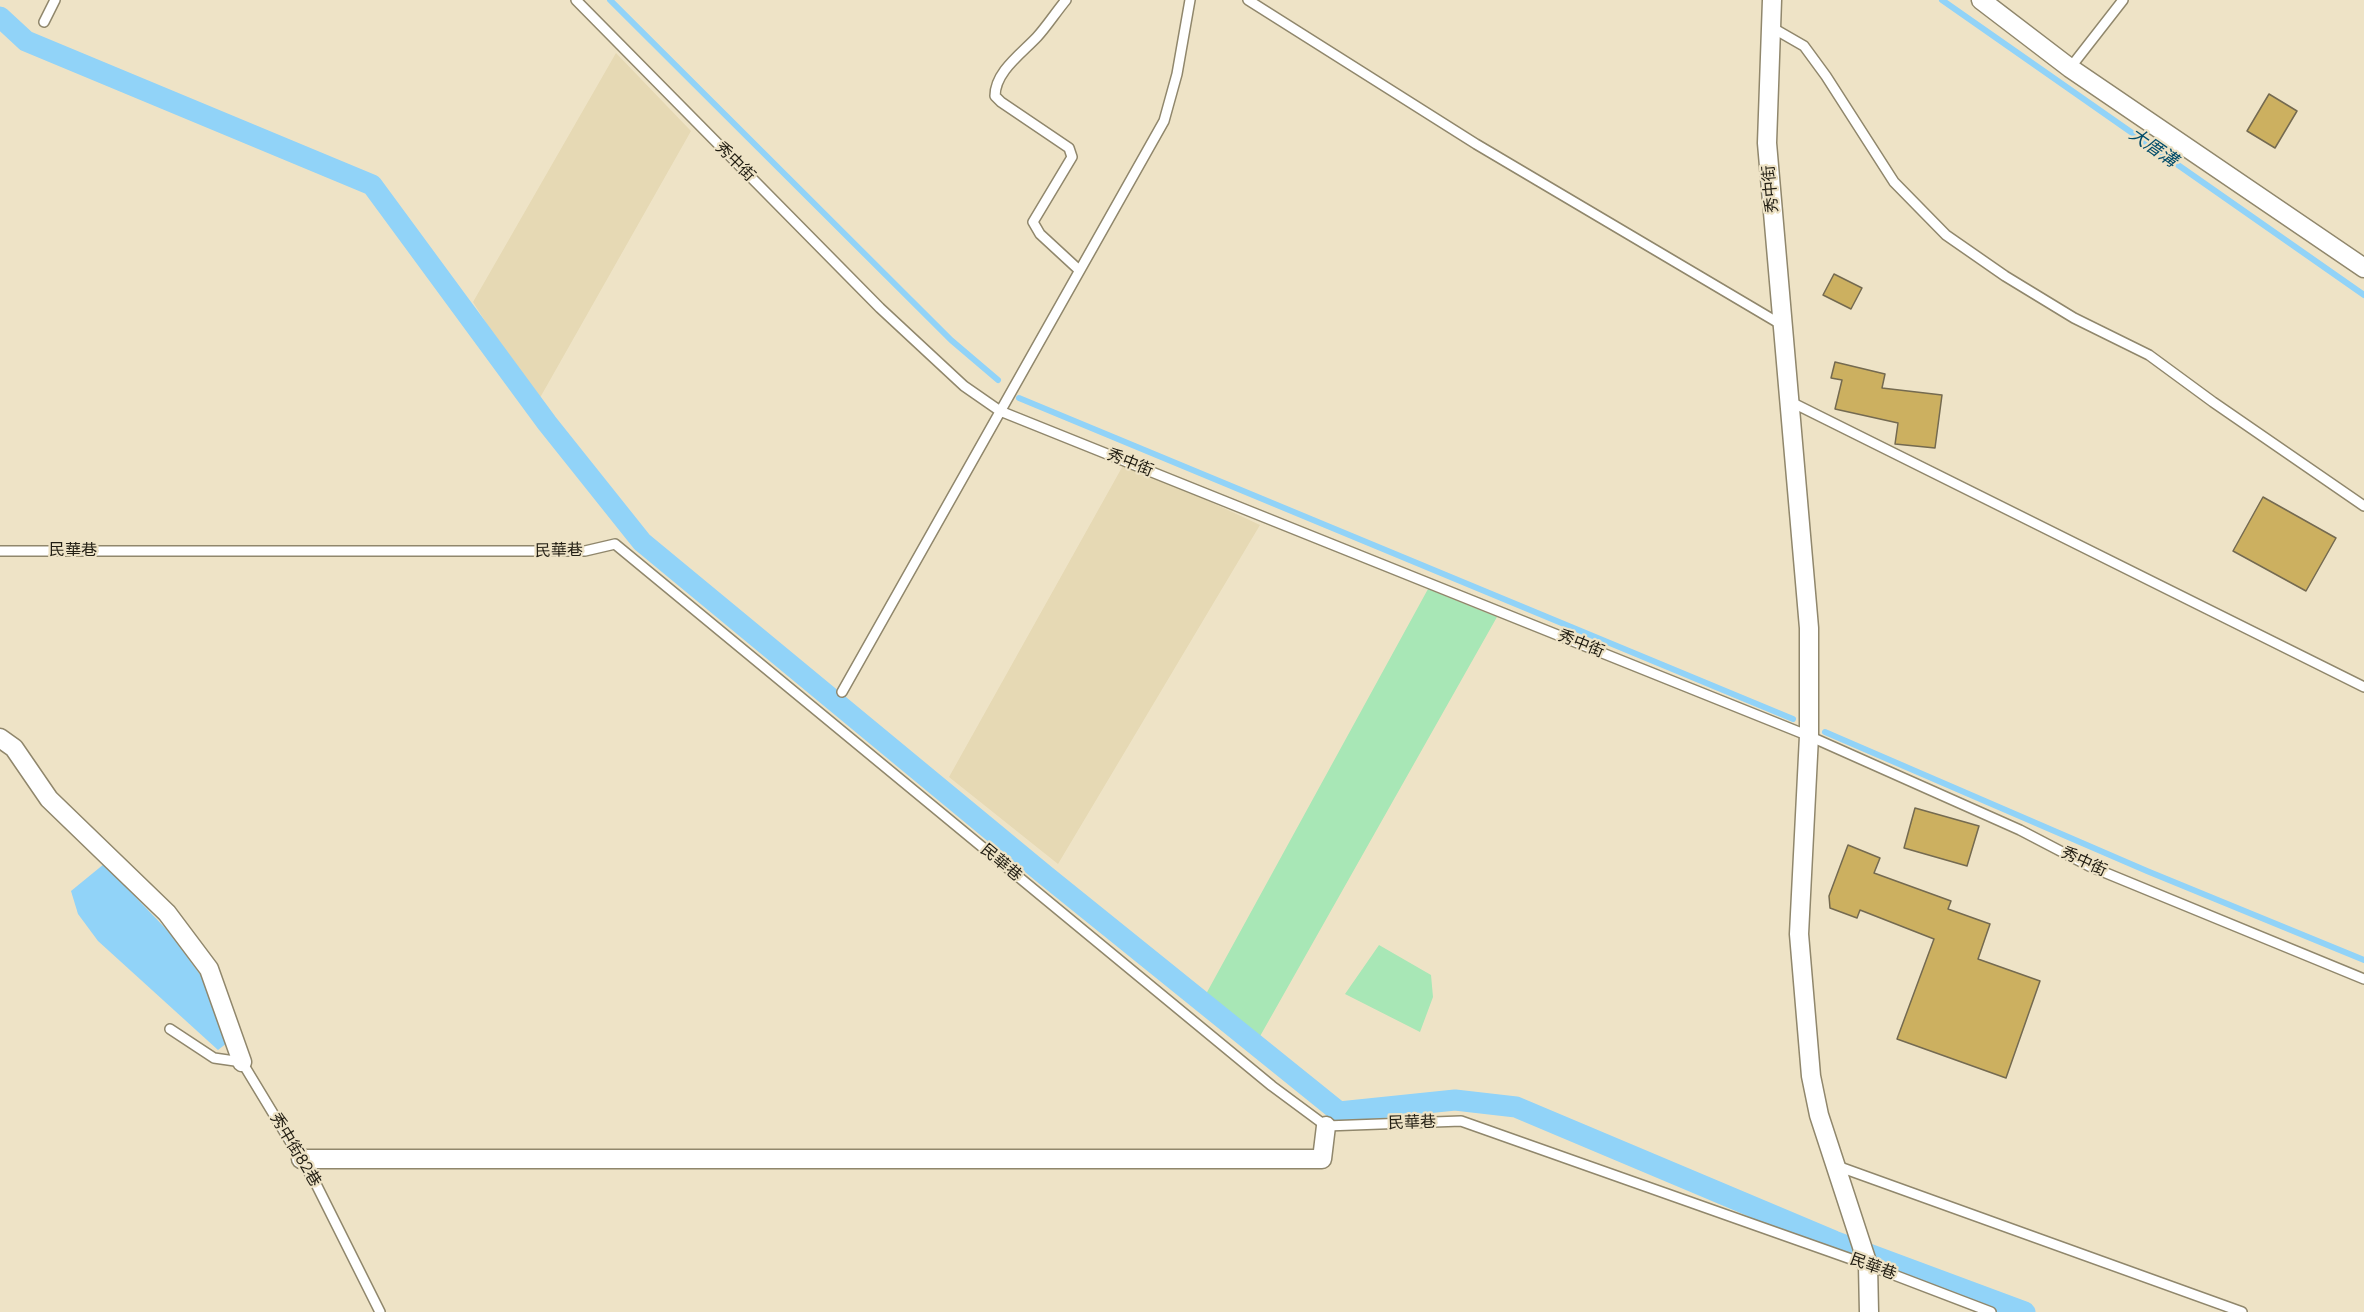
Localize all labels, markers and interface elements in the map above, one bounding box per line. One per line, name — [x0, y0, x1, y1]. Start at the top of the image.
water label: 大厝溝 — [2125, 124, 2181, 172]
street label: 秀中街 — [711, 138, 759, 186]
street label: 秀中街 — [1759, 164, 1783, 214]
street label: 秀中街 — [1104, 445, 1156, 481]
street label: 民華巷 — [49, 541, 97, 561]
street label: 民華巷 — [535, 541, 583, 561]
street label: 秀中街 — [1555, 626, 1607, 662]
street label: 民華巷 — [976, 840, 1026, 886]
street label: 秀中街 — [2058, 843, 2110, 881]
street label: 秀中街82巷 — [266, 1110, 324, 1190]
street label: 民華巷 — [1388, 1113, 1436, 1133]
street label: 民華巷 — [1847, 1250, 1899, 1284]

